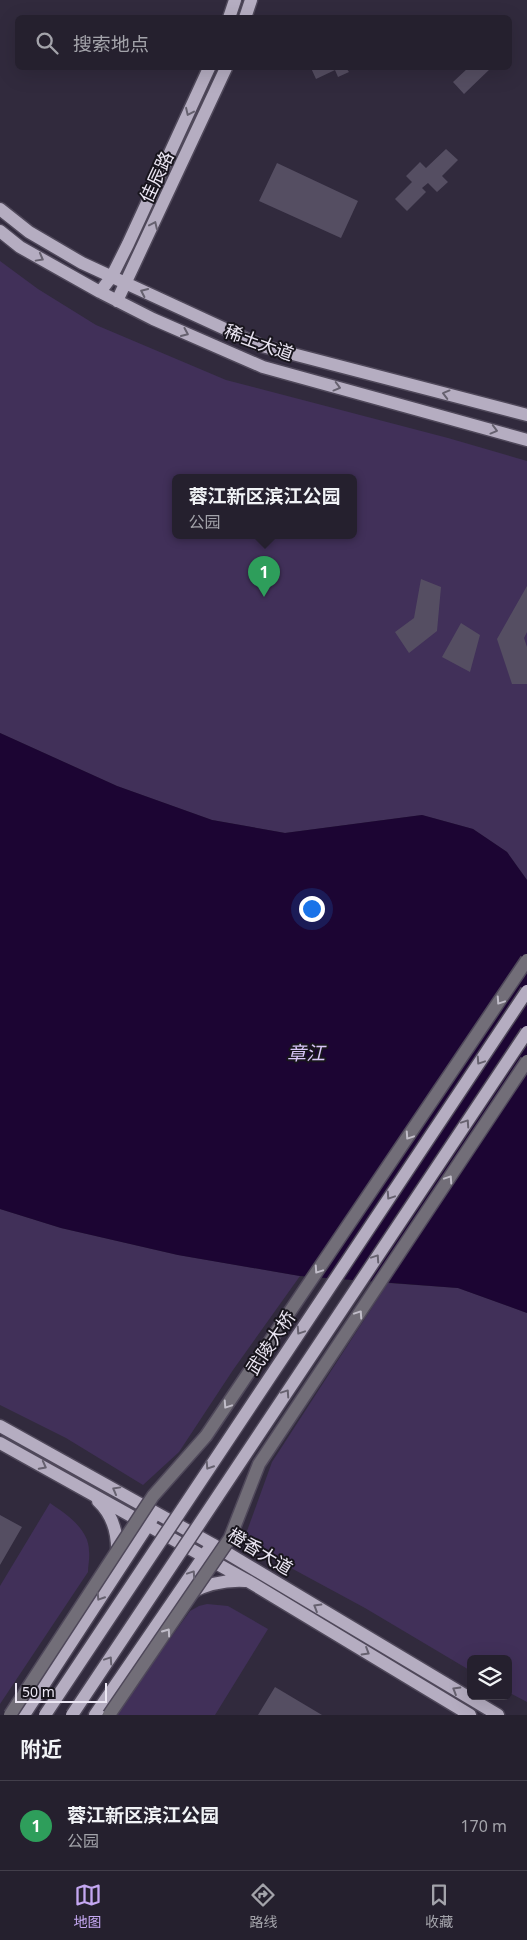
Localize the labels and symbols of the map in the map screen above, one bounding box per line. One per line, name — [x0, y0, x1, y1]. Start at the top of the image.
one-way arrow — [185, 107, 195, 116]
street label: 佳辰路 — [134, 147, 178, 206]
one-way arrow — [147, 222, 157, 231]
one-way arrow — [35, 252, 44, 262]
one-way arrow — [140, 287, 149, 298]
street label: 稀土大道 — [221, 318, 297, 366]
one-way arrow — [180, 326, 189, 337]
one-way arrow — [333, 381, 342, 392]
one-way arrow — [442, 389, 450, 400]
one-way arrow — [489, 425, 497, 435]
pin: 1 — [248, 556, 280, 597]
your location — [299, 896, 325, 922]
one-way arrow — [497, 995, 506, 1005]
water label: 章江 — [287, 1040, 327, 1066]
one-way arrow — [477, 1056, 487, 1065]
one-way arrow — [460, 1119, 469, 1129]
one-way arrow — [406, 1130, 415, 1139]
one-way arrow — [442, 1175, 452, 1184]
one-way arrow — [387, 1190, 396, 1200]
one-way arrow — [370, 1254, 379, 1264]
one-way arrow — [315, 1265, 324, 1274]
street label: 武陵大桥 — [240, 1306, 300, 1379]
one-way arrow — [352, 1311, 362, 1320]
one-way arrow — [296, 1326, 306, 1335]
one-way arrow — [280, 1390, 289, 1399]
one-way arrow — [224, 1400, 234, 1409]
one-way arrow — [38, 1460, 47, 1470]
one-way arrow — [206, 1460, 215, 1470]
one-way arrow — [112, 1486, 121, 1496]
street label: 橙香大道 — [223, 1522, 298, 1580]
one-way arrow — [186, 1570, 195, 1580]
one-way arrow — [97, 1592, 106, 1601]
one-way arrow — [313, 1603, 322, 1613]
one-way arrow — [161, 1628, 170, 1638]
one-way arrow — [360, 1645, 369, 1655]
one-way arrow — [103, 1656, 112, 1666]
scale bar — [15, 1680, 108, 1703]
one-way arrow — [453, 1686, 462, 1696]

